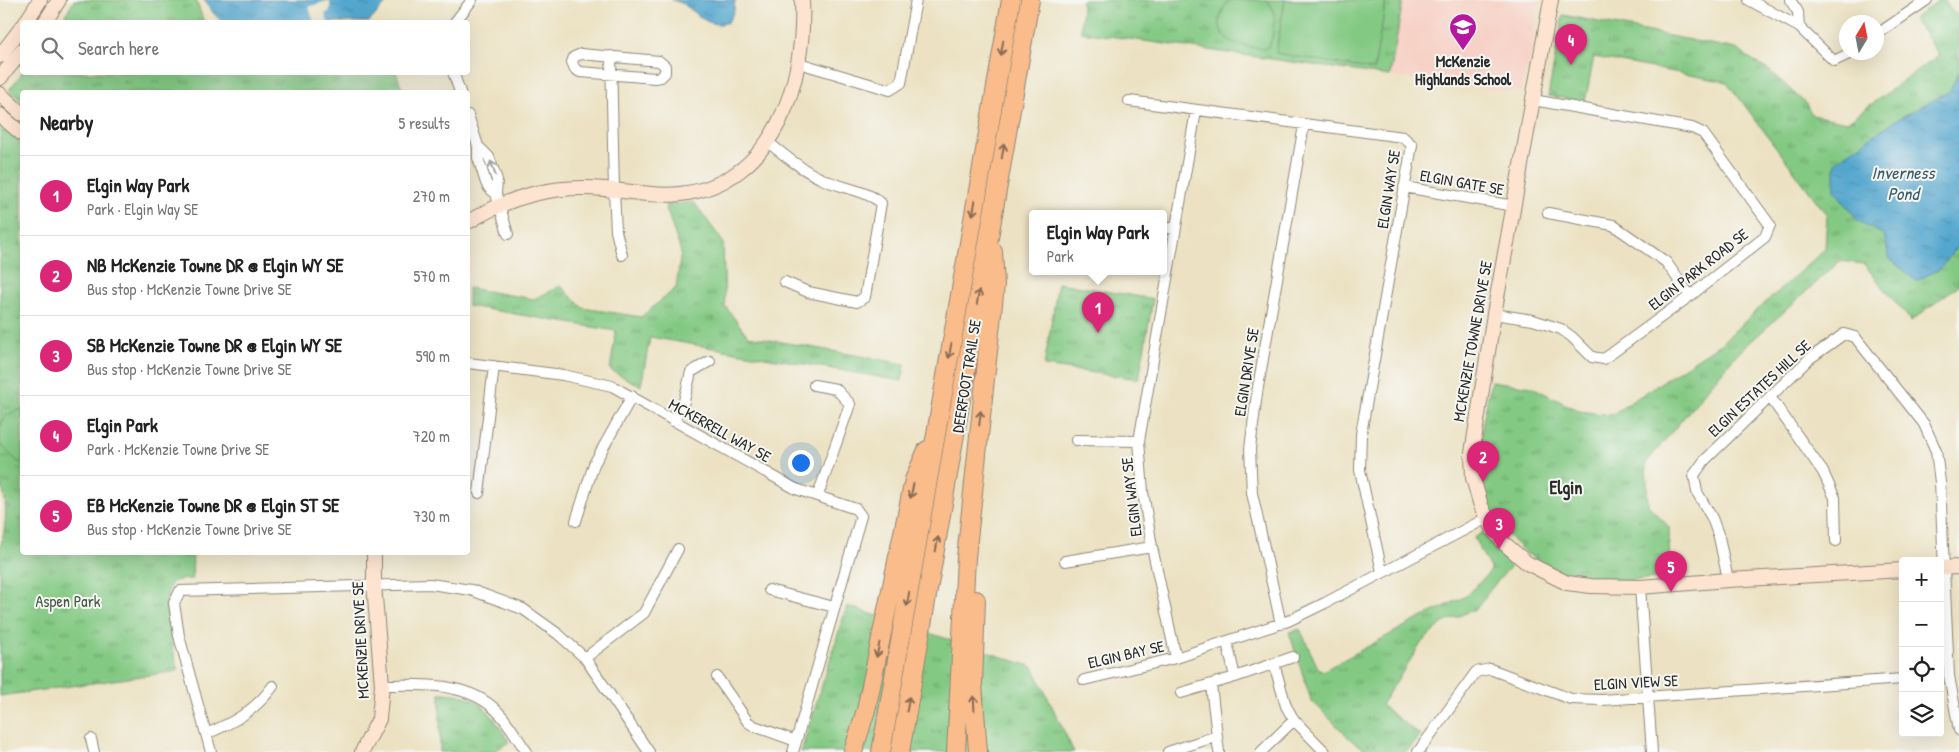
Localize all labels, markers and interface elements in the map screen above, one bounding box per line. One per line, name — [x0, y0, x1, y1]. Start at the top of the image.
school or university icon: McKenzie Highlands School — [1448, 12, 1478, 51]
north arrow — [1839, 15, 1884, 60]
search box — [20, 20, 470, 75]
pin: 4 — [1555, 24, 1587, 65]
icon: search — [38, 34, 66, 62]
text: Search here — [78, 35, 159, 61]
one-way arrow — [997, 40, 1007, 56]
place label: McKenzie Highlands School — [1415, 50, 1512, 91]
text: Nearby — [40, 108, 93, 137]
text: 5 results — [399, 112, 450, 134]
one-way arrow — [999, 143, 1009, 159]
street label: ELGIN WAY SE — [1371, 148, 1405, 230]
water label: Inverness Pond — [1872, 160, 1936, 206]
one-way arrow — [488, 161, 497, 176]
street label: ELGIN GATE SE — [1418, 164, 1506, 200]
text: Elgin Way Park — [87, 172, 189, 198]
text: 1 — [53, 185, 59, 207]
text: 270 m — [413, 185, 450, 207]
text: Park · Elgin Way SE — [87, 198, 198, 220]
one-way arrow — [969, 200, 979, 216]
popup — [1029, 210, 1167, 275]
text: Elgin Way Park — [1047, 219, 1149, 245]
street label: ELGIN PARK ROAD SE — [1643, 223, 1753, 315]
text: Park — [1047, 245, 1074, 267]
text: NB McKenzie Towne DR @ Elgin WY SE — [87, 252, 344, 278]
street label: MCKENZIE TOWNE DRIVE SE — [1447, 259, 1497, 423]
text: 2 — [52, 265, 60, 287]
text: 570 m — [414, 265, 450, 287]
text: Bus stop · McKenzie Towne Drive SE — [87, 278, 292, 300]
one-way arrow — [974, 290, 984, 306]
pin: 1 — [1082, 292, 1114, 333]
street label: DEERFOOT TRAIL SE — [946, 318, 986, 434]
street label: ELGIN DRIVE SE — [1228, 326, 1264, 418]
text: SB McKenzie Towne DR @ Elgin WY SE — [87, 332, 342, 358]
street label: ELGIN ESTATES HILL SE — [1703, 335, 1815, 441]
one-way arrow — [944, 343, 954, 359]
text: 3 — [52, 345, 60, 367]
text: 590 m — [416, 345, 450, 367]
text: Bus stop · McKenzie Towne Drive SE — [87, 358, 292, 380]
street label: MCKERRELL WAY SE — [665, 393, 775, 467]
one-way arrow — [975, 411, 985, 427]
text: Elgin Park — [87, 412, 158, 438]
text: 4 — [53, 425, 59, 447]
text: 720 m — [413, 425, 450, 447]
text: Park · McKenzie Towne Drive SE — [87, 438, 269, 460]
pin: 2 — [1467, 441, 1499, 482]
your location — [788, 450, 814, 476]
street label: ELGIN WAY SE — [1115, 456, 1147, 538]
district label: Elgin — [1550, 475, 1582, 501]
one-way arrow — [906, 483, 916, 499]
text: EB McKenzie Towne DR @ Elgin ST SE — [87, 492, 339, 518]
text: 5 — [53, 505, 59, 527]
text: 730 m — [413, 505, 450, 527]
pin: 3 — [1483, 508, 1515, 549]
text: Bus stop · McKenzie Towne Drive SE — [87, 518, 292, 540]
one-way arrow — [932, 536, 942, 552]
pin: 5 — [1655, 551, 1687, 592]
map controls — [1899, 557, 1944, 737]
button: + — [1899, 557, 1944, 602]
street label: MCKENZIE DRIVE SE — [346, 581, 374, 699]
park label: Aspen Park — [36, 590, 101, 612]
one-way arrow — [902, 591, 912, 607]
button: − — [1899, 602, 1944, 647]
street label: ELGIN BAY SE — [1086, 635, 1166, 673]
one-way arrow — [873, 642, 882, 658]
button: locate — [1899, 647, 1944, 692]
street label: ELGIN VIEW SE — [1593, 669, 1679, 695]
button: layers — [1899, 692, 1944, 737]
one-way arrow — [904, 696, 914, 712]
one-way arrow — [969, 696, 978, 712]

